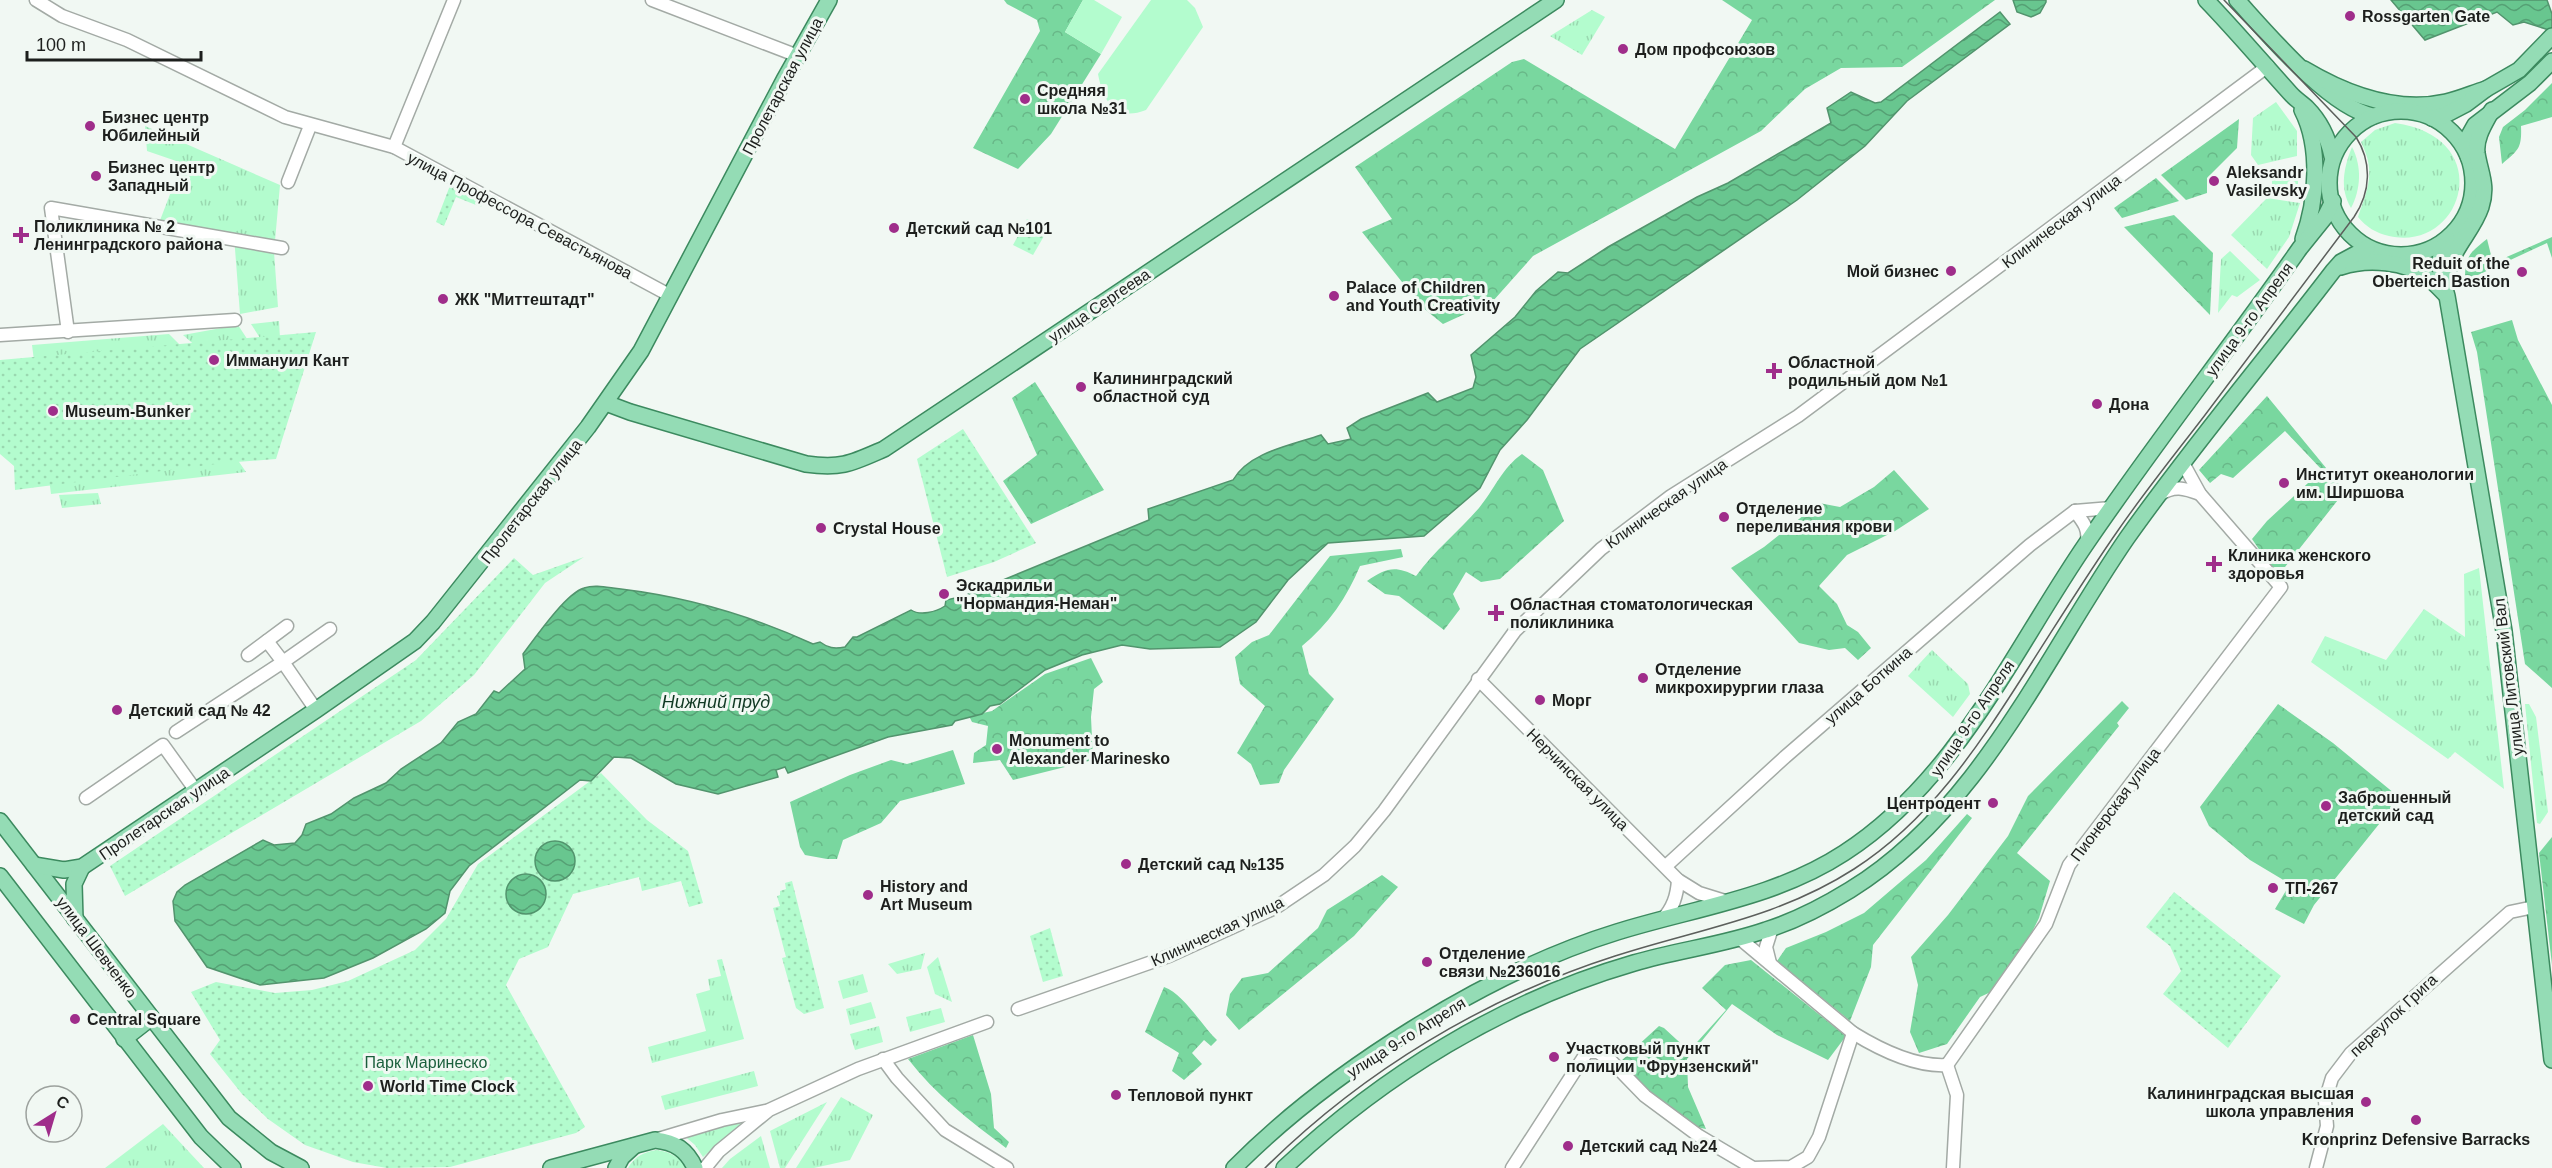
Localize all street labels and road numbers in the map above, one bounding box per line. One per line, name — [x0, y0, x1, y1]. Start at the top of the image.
street label: Пролетарская улица — [739, 15, 826, 158]
street label: улица Профессора Севастьянова — [404, 149, 635, 282]
street label: Клиническая улица — [1999, 171, 2124, 272]
street label: улица 9-го Апреля — [2203, 259, 2296, 379]
street label: улица Сергеева — [1045, 265, 1153, 346]
street label: Пролетарская улица — [478, 436, 585, 567]
street label: Клиническая улица — [1602, 455, 1730, 552]
street label: улица Литовский Вал — [2490, 597, 2527, 757]
street label: улица Боткина — [1822, 643, 1915, 727]
street label: улица 9-го Апреля — [1927, 657, 2018, 779]
street label: Нерчинская улица — [1523, 725, 1632, 834]
street label: Пионерская улица — [2067, 744, 2164, 864]
street label: Пролетарская улица — [96, 764, 233, 863]
street label: улица Шевченко — [53, 893, 140, 1001]
street label: Клиническая улица — [1148, 893, 1286, 970]
street label: переулок Грига — [2346, 971, 2440, 1060]
street label: улица 9-го Апреля — [1344, 994, 1468, 1081]

